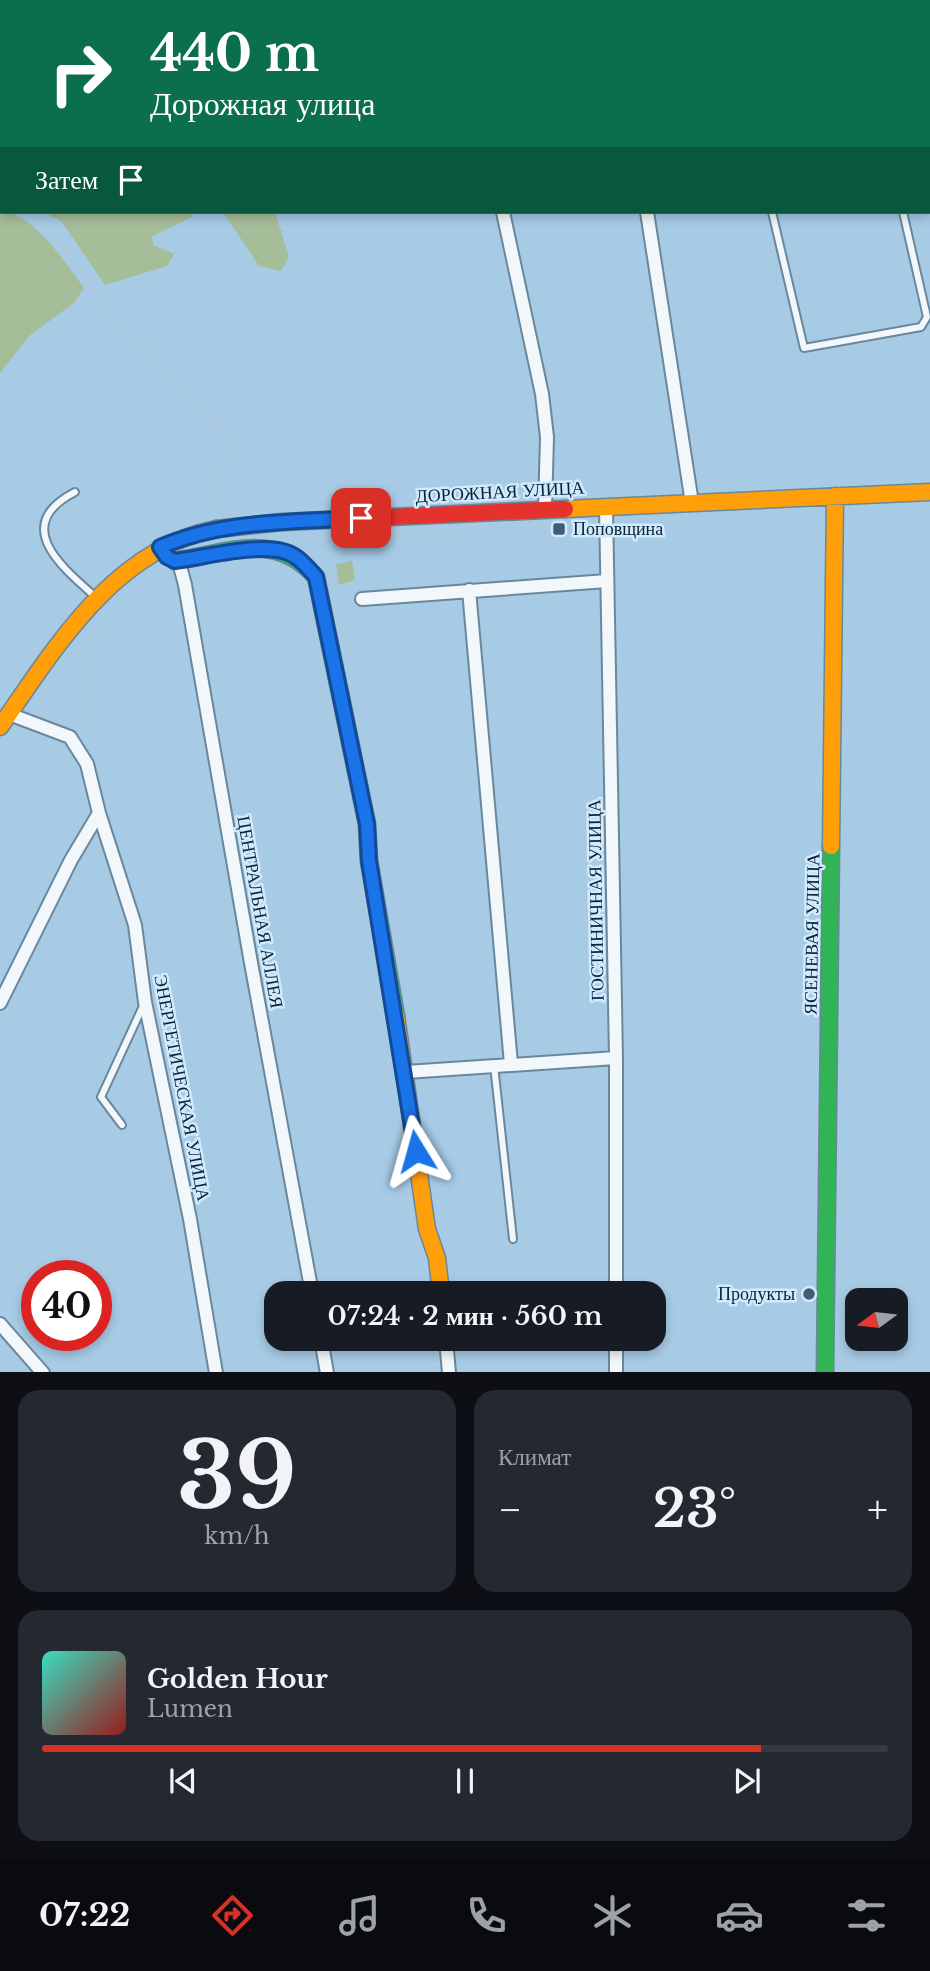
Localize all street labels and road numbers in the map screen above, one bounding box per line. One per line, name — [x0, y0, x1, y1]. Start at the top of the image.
street label: ДОРОЖНАЯ УЛИЦА — [415, 477, 585, 507]
street label: ГОСТИНИЧНАЯ УЛИЦА — [583, 799, 609, 1001]
street label: ЦЕНТРАЛЬНАЯ АЛЛЕЯ — [232, 814, 288, 1010]
street label: ЯСЕНЕВАЯ УЛИЦА — [800, 853, 824, 1015]
street label: ЭНЕРГЕТИЧЕСКАЯ УЛИЦА — [149, 973, 215, 1203]

